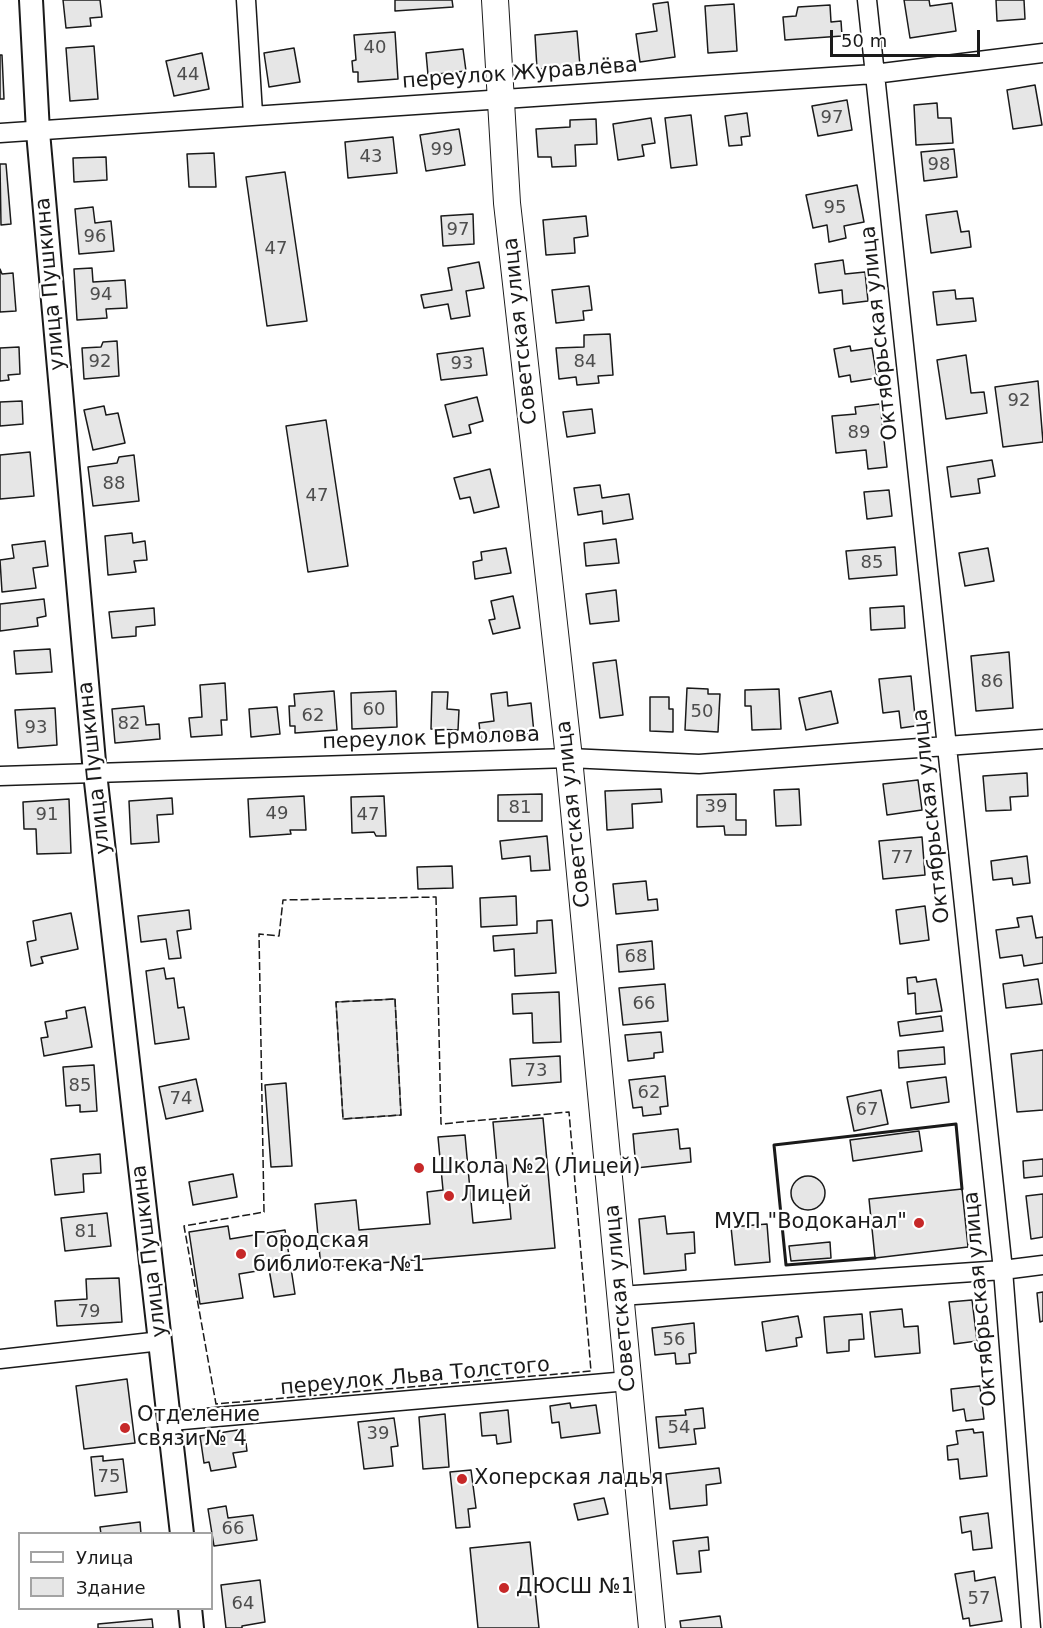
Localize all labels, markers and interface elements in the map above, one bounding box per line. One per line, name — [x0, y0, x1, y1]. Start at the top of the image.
scale bar — [833, 18, 983, 56]
text: 50 m — [841, 30, 887, 51]
house number: 40 — [364, 37, 386, 59]
street label: переулок Журавлёва — [401, 53, 639, 95]
house number: 44 — [177, 64, 199, 86]
house number: 97 — [821, 107, 843, 129]
house number: 99 — [431, 139, 453, 161]
house number: 43 — [360, 146, 382, 168]
house number: 98 — [928, 154, 950, 176]
street label: улица Пушкина — [31, 196, 71, 372]
house number: 95 — [824, 197, 846, 219]
house number: 97 — [447, 219, 469, 241]
street label: Октябрьская улица — [856, 224, 904, 442]
house number: 96 — [84, 226, 106, 248]
street label: Советская улица — [499, 236, 543, 426]
house number: 47 — [265, 238, 287, 260]
house number: 94 — [90, 284, 112, 306]
house number: 92 — [89, 351, 111, 373]
house number: 84 — [574, 351, 596, 373]
house number: 93 — [451, 353, 473, 375]
house number: 92 — [1008, 390, 1030, 412]
house number: 89 — [848, 422, 870, 444]
house number: 88 — [103, 473, 125, 495]
house number: 47 — [306, 485, 328, 507]
house number: 85 — [861, 552, 883, 574]
house number: 86 — [981, 671, 1003, 693]
street label: улица Пушкина — [73, 680, 117, 856]
house number: 60 — [363, 699, 385, 721]
house number: 50 — [691, 701, 713, 723]
house number: 62 — [302, 705, 324, 727]
street label: Октябрьская улица — [908, 707, 956, 925]
house number: 82 — [118, 713, 140, 735]
house number: 93 — [25, 717, 47, 739]
street label: Советская улица — [552, 719, 596, 909]
street label: переулок Ермолова — [322, 723, 540, 755]
house number: 39 — [705, 796, 727, 818]
house number: 81 — [509, 797, 531, 819]
house number: 49 — [266, 803, 288, 825]
house number: 91 — [36, 804, 58, 826]
house number: 47 — [357, 804, 379, 826]
house number: 77 — [891, 847, 913, 869]
house number: 68 — [625, 946, 647, 968]
house number: 66 — [633, 993, 655, 1015]
house number: 73 — [525, 1060, 547, 1082]
house number: 85 — [69, 1075, 91, 1097]
house number: 62 — [638, 1082, 660, 1104]
house number: 74 — [170, 1088, 192, 1110]
house number: 67 — [856, 1099, 878, 1121]
place label: Школа №2 (Лицей) — [431, 1155, 641, 1181]
marker: Школа №2 (Лицей) — [412, 1161, 426, 1175]
street label: улица Пушкина — [127, 1163, 173, 1339]
place label: Лицей — [461, 1183, 531, 1209]
marker: Лицей — [442, 1189, 456, 1203]
street label: Октябрьская улица — [959, 1190, 1003, 1408]
street label: Советская улица — [600, 1203, 642, 1393]
place label: МУП "Водоканал" — [714, 1210, 907, 1236]
marker: МУП "Водоканал" — [912, 1216, 926, 1230]
house number: 81 — [75, 1221, 97, 1243]
place label: Городская библиотека №1 — [253, 1229, 425, 1279]
marker: Городская библиотека №1 — [234, 1247, 248, 1261]
house number: 79 — [78, 1301, 100, 1323]
house number: 56 — [663, 1329, 685, 1351]
street label: переулок Льва Толстого — [279, 1353, 551, 1401]
place label: Отделение связи № 4 — [137, 1403, 260, 1453]
house number: 54 — [668, 1417, 690, 1439]
marker: Отделение связи № 4 — [118, 1421, 132, 1435]
house number: 39 — [367, 1423, 389, 1445]
house number: 75 — [98, 1466, 120, 1488]
place label: Хоперская ладья — [474, 1466, 663, 1492]
marker: Хоперская ладья — [455, 1472, 469, 1486]
house number: 66 — [222, 1518, 244, 1540]
legend — [18, 1532, 213, 1610]
text: Улица — [76, 1547, 133, 1568]
place label: ДЮСШ №1 — [516, 1575, 634, 1601]
text: Здание — [76, 1577, 146, 1598]
marker: ДЮСШ №1 — [497, 1581, 511, 1595]
house number: 57 — [968, 1588, 990, 1610]
house number: 64 — [232, 1593, 254, 1615]

